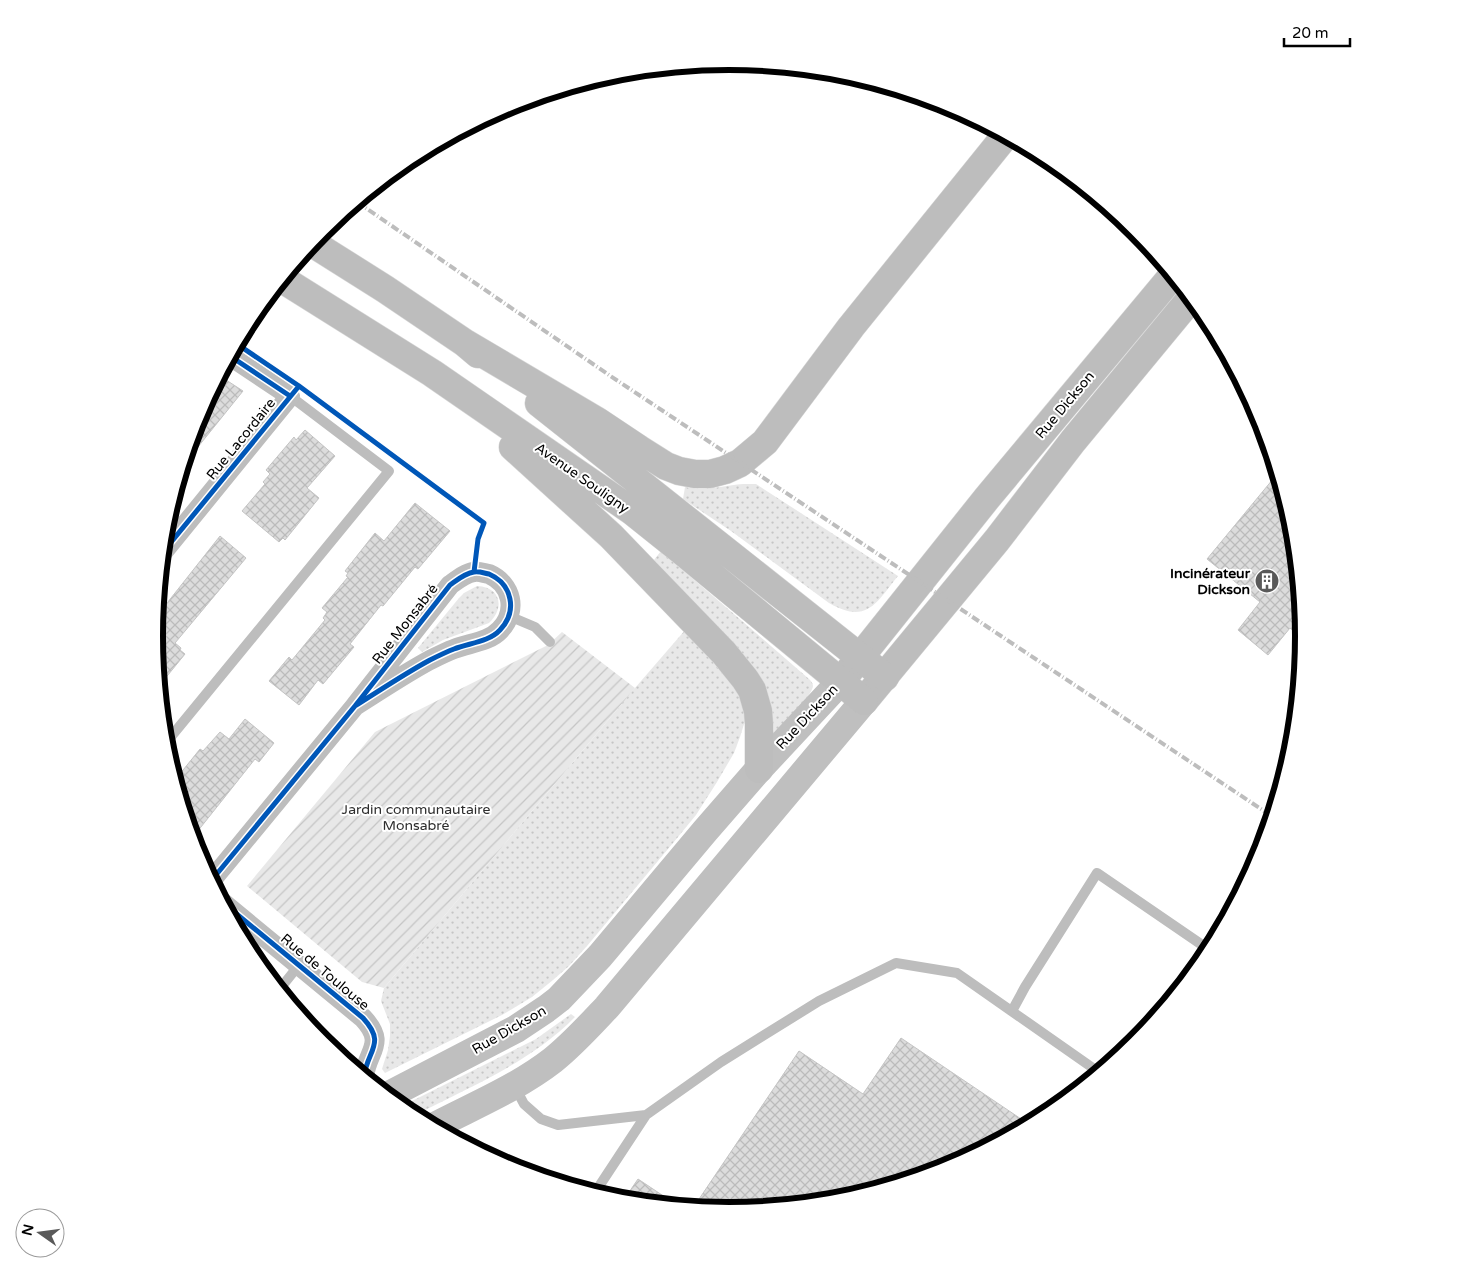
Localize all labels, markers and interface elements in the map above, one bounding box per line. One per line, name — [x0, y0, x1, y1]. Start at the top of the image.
scale bar — [1284, 15, 1350, 47]
text: 20 m — [1292, 24, 1329, 42]
street label: Rue Dickson — [1032, 368, 1098, 442]
street label: Rue Lacordaire — [203, 395, 279, 483]
street label: Avenue Souligny — [532, 439, 633, 517]
place label: Incinérateur Dickson — [1170, 565, 1251, 598]
building icon: Incinérateur Dickson — [1254, 568, 1280, 594]
street label: Rue Monsabré — [368, 581, 442, 667]
street label: Rue Dickson — [773, 681, 841, 753]
park label: Jardin communautaire Monsabré — [342, 801, 490, 834]
street label: Rue de Toulouse — [277, 930, 373, 1014]
street label: Rue Dickson — [469, 1002, 549, 1058]
north arrow — [15, 1208, 65, 1258]
text: N — [18, 1222, 37, 1237]

